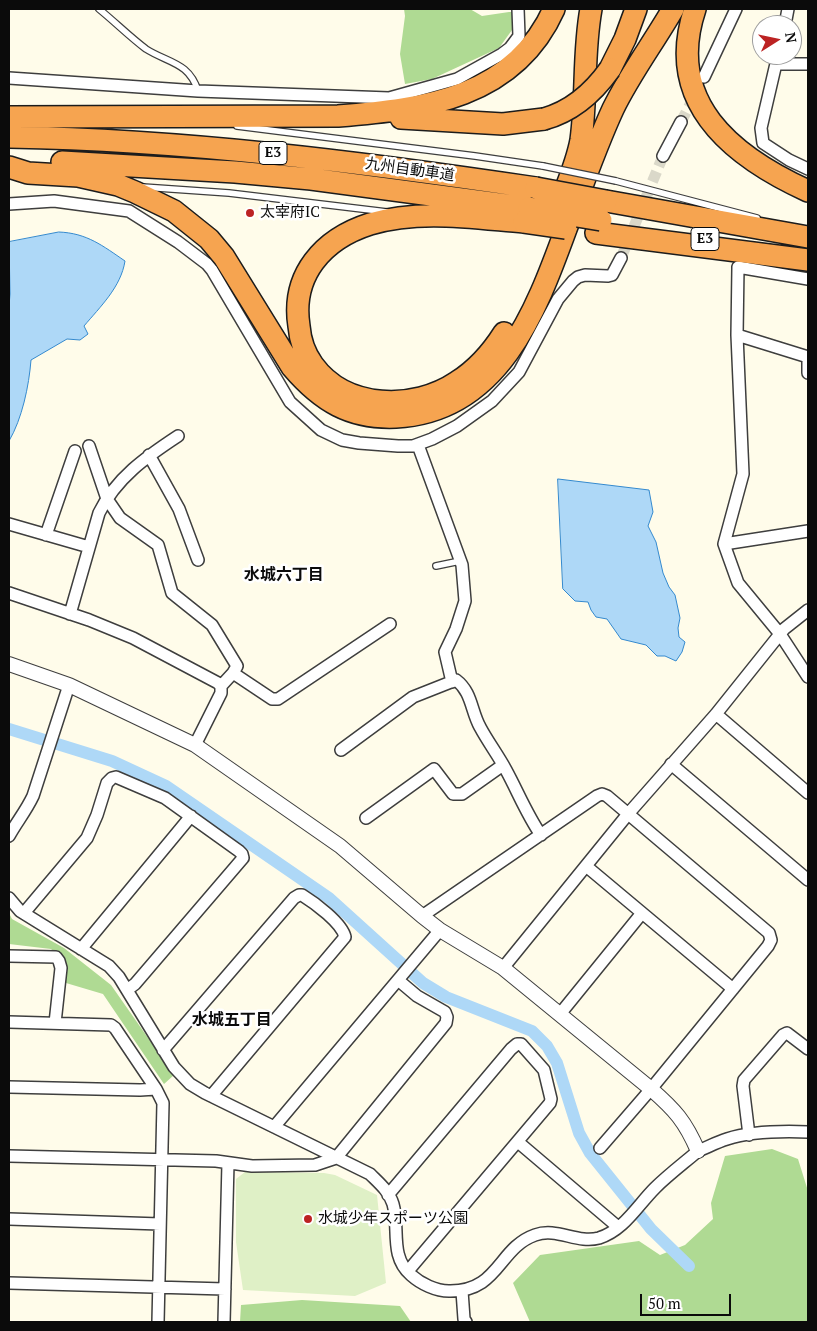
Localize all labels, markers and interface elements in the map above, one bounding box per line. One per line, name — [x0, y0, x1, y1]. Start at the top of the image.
north arrow — [752, 15, 802, 65]
text: N — [781, 31, 802, 44]
road number: E3 — [259, 142, 287, 164]
street label: 九州自動車道 — [364, 155, 456, 185]
place label: 太宰府IC — [260, 204, 320, 222]
marker: 太宰府IC — [244, 207, 256, 219]
road number: E3 — [691, 228, 719, 250]
district label: 水城六丁目 — [244, 565, 324, 585]
district label: 水城五丁目 — [192, 1010, 272, 1030]
place label: 水城少年スポーツ公園 — [318, 1210, 468, 1228]
marker: 水城少年スポーツ公園 — [302, 1213, 314, 1225]
scale bar — [642, 1284, 733, 1316]
text: 50 m — [648, 1293, 681, 1313]

